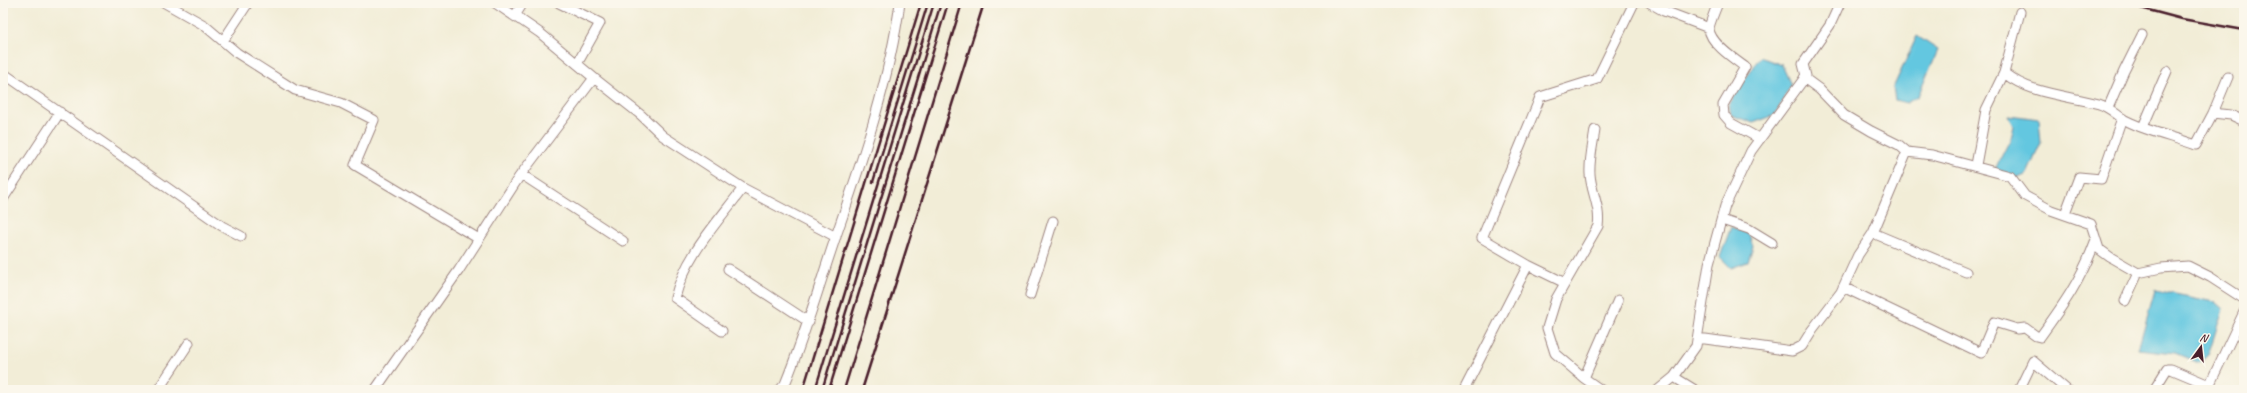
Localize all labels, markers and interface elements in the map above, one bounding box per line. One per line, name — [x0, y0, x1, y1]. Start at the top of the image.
north arrow — [2181, 327, 2221, 367]
text: N — [2198, 330, 2211, 346]

